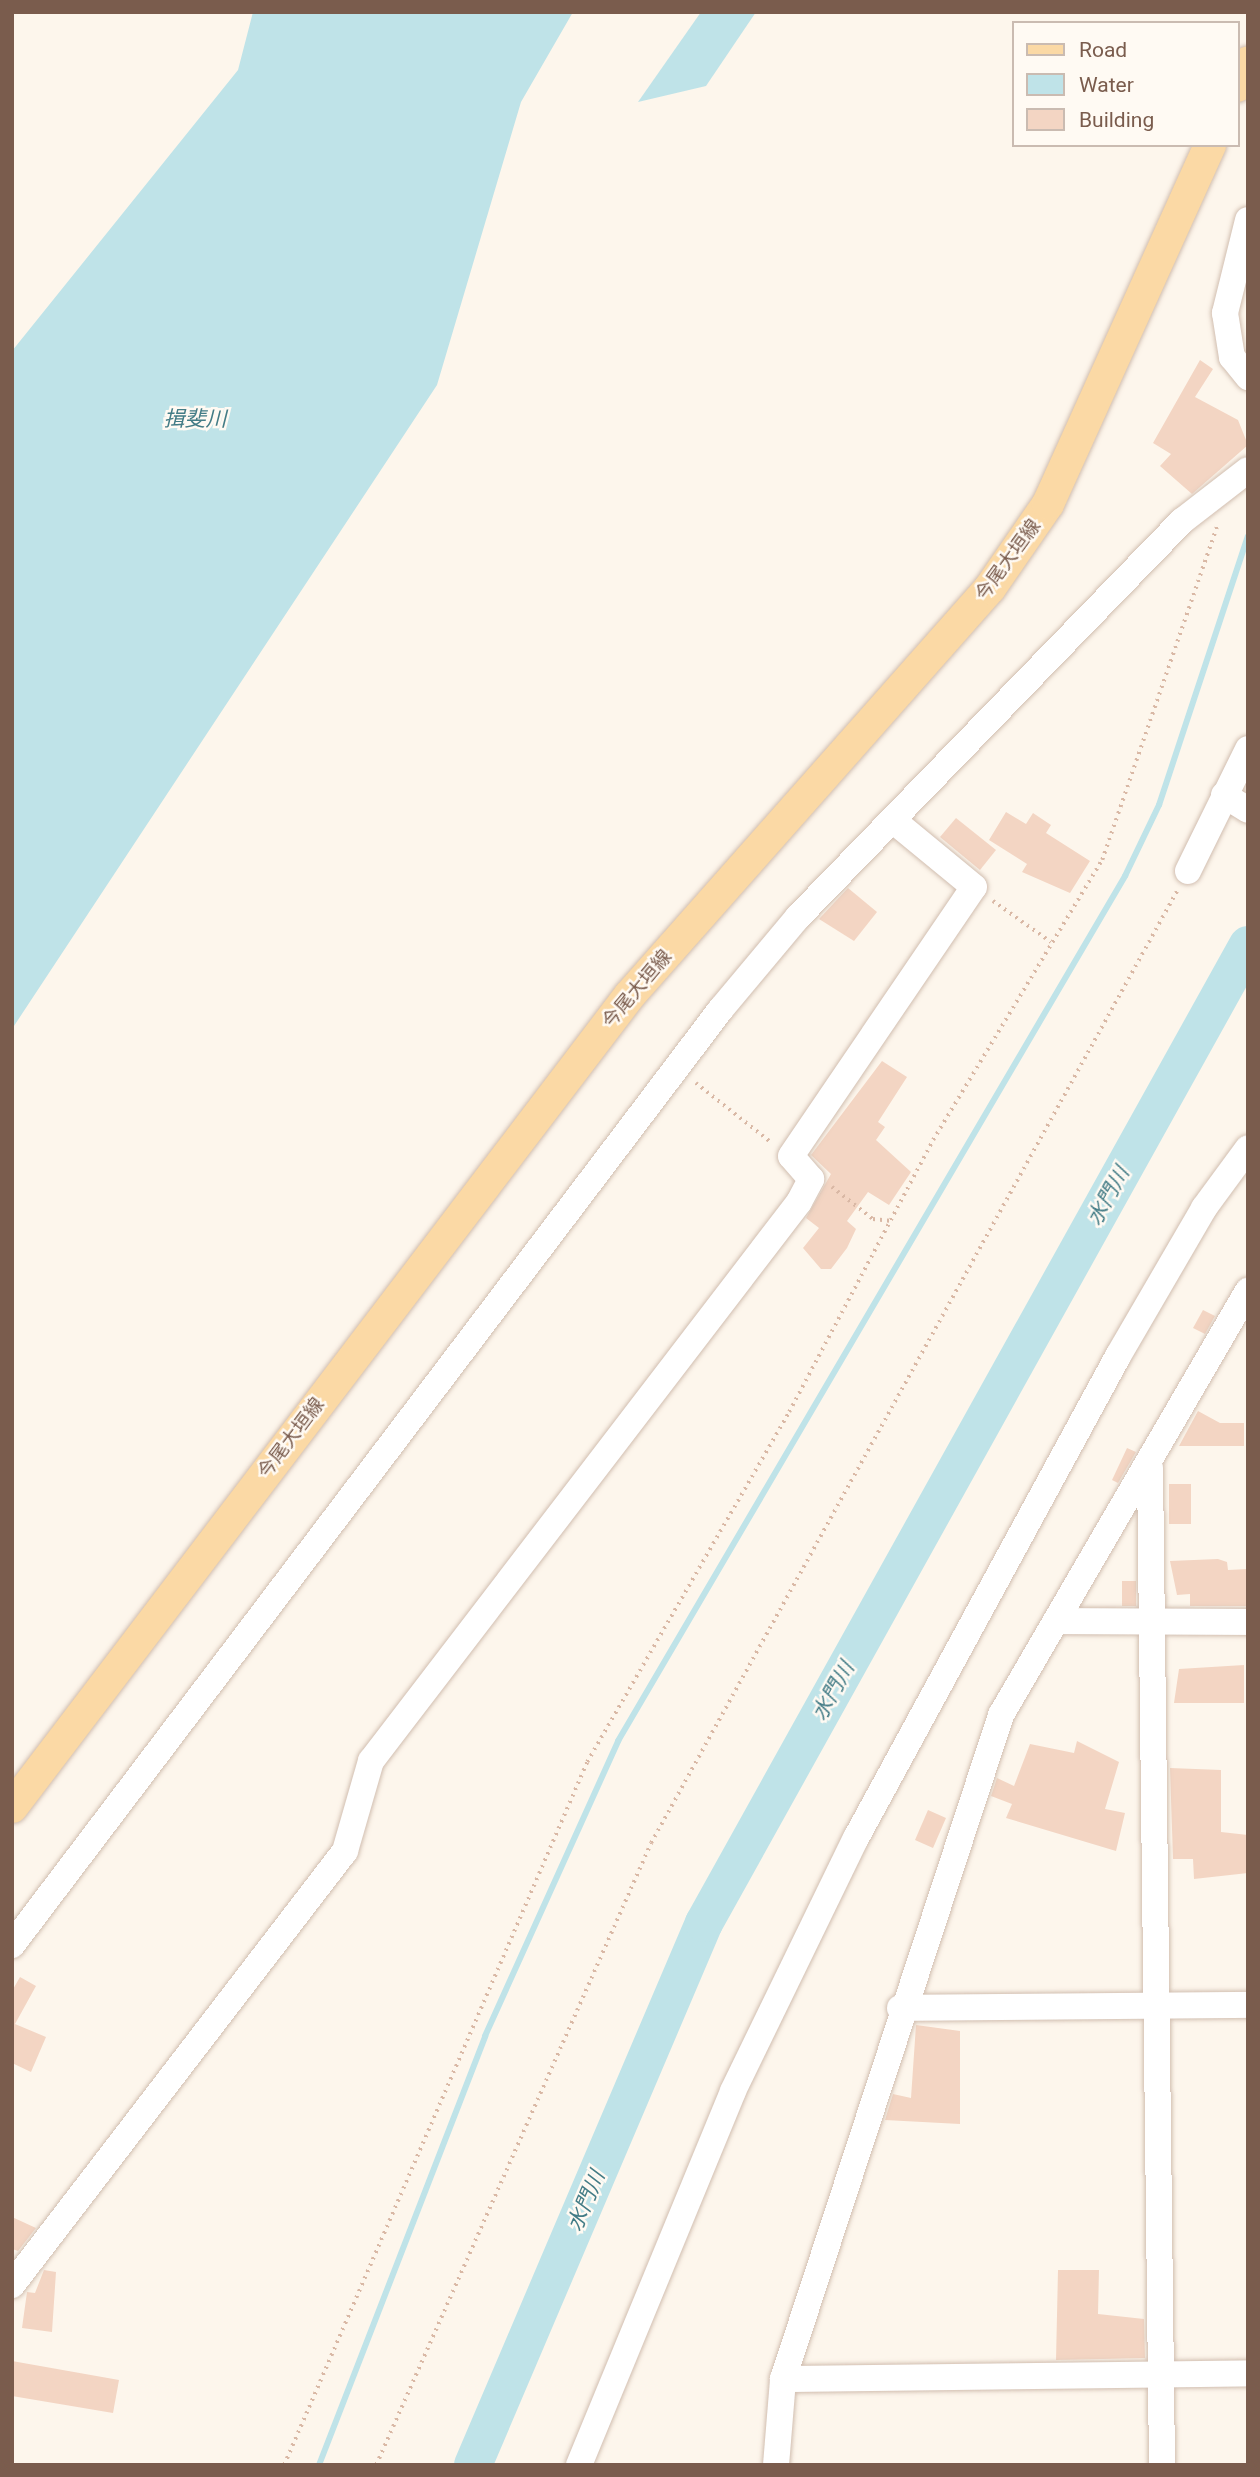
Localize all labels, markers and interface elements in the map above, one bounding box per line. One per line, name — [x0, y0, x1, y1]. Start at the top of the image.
legend — [1012, 21, 1239, 147]
text: Road — [1079, 38, 1127, 62]
text: Water — [1079, 73, 1134, 97]
text: Building — [1079, 108, 1154, 132]
water label: 揖斐川 — [164, 406, 226, 432]
street label: 今尾大垣線 — [971, 515, 1045, 605]
street label: 今尾大垣線 — [598, 945, 676, 1033]
water label: 水門川 — [1082, 1162, 1134, 1230]
street label: 今尾大垣線 — [253, 1393, 329, 1483]
water label: 水門川 — [807, 1657, 859, 1725]
water label: 水門川 — [562, 2167, 610, 2235]

